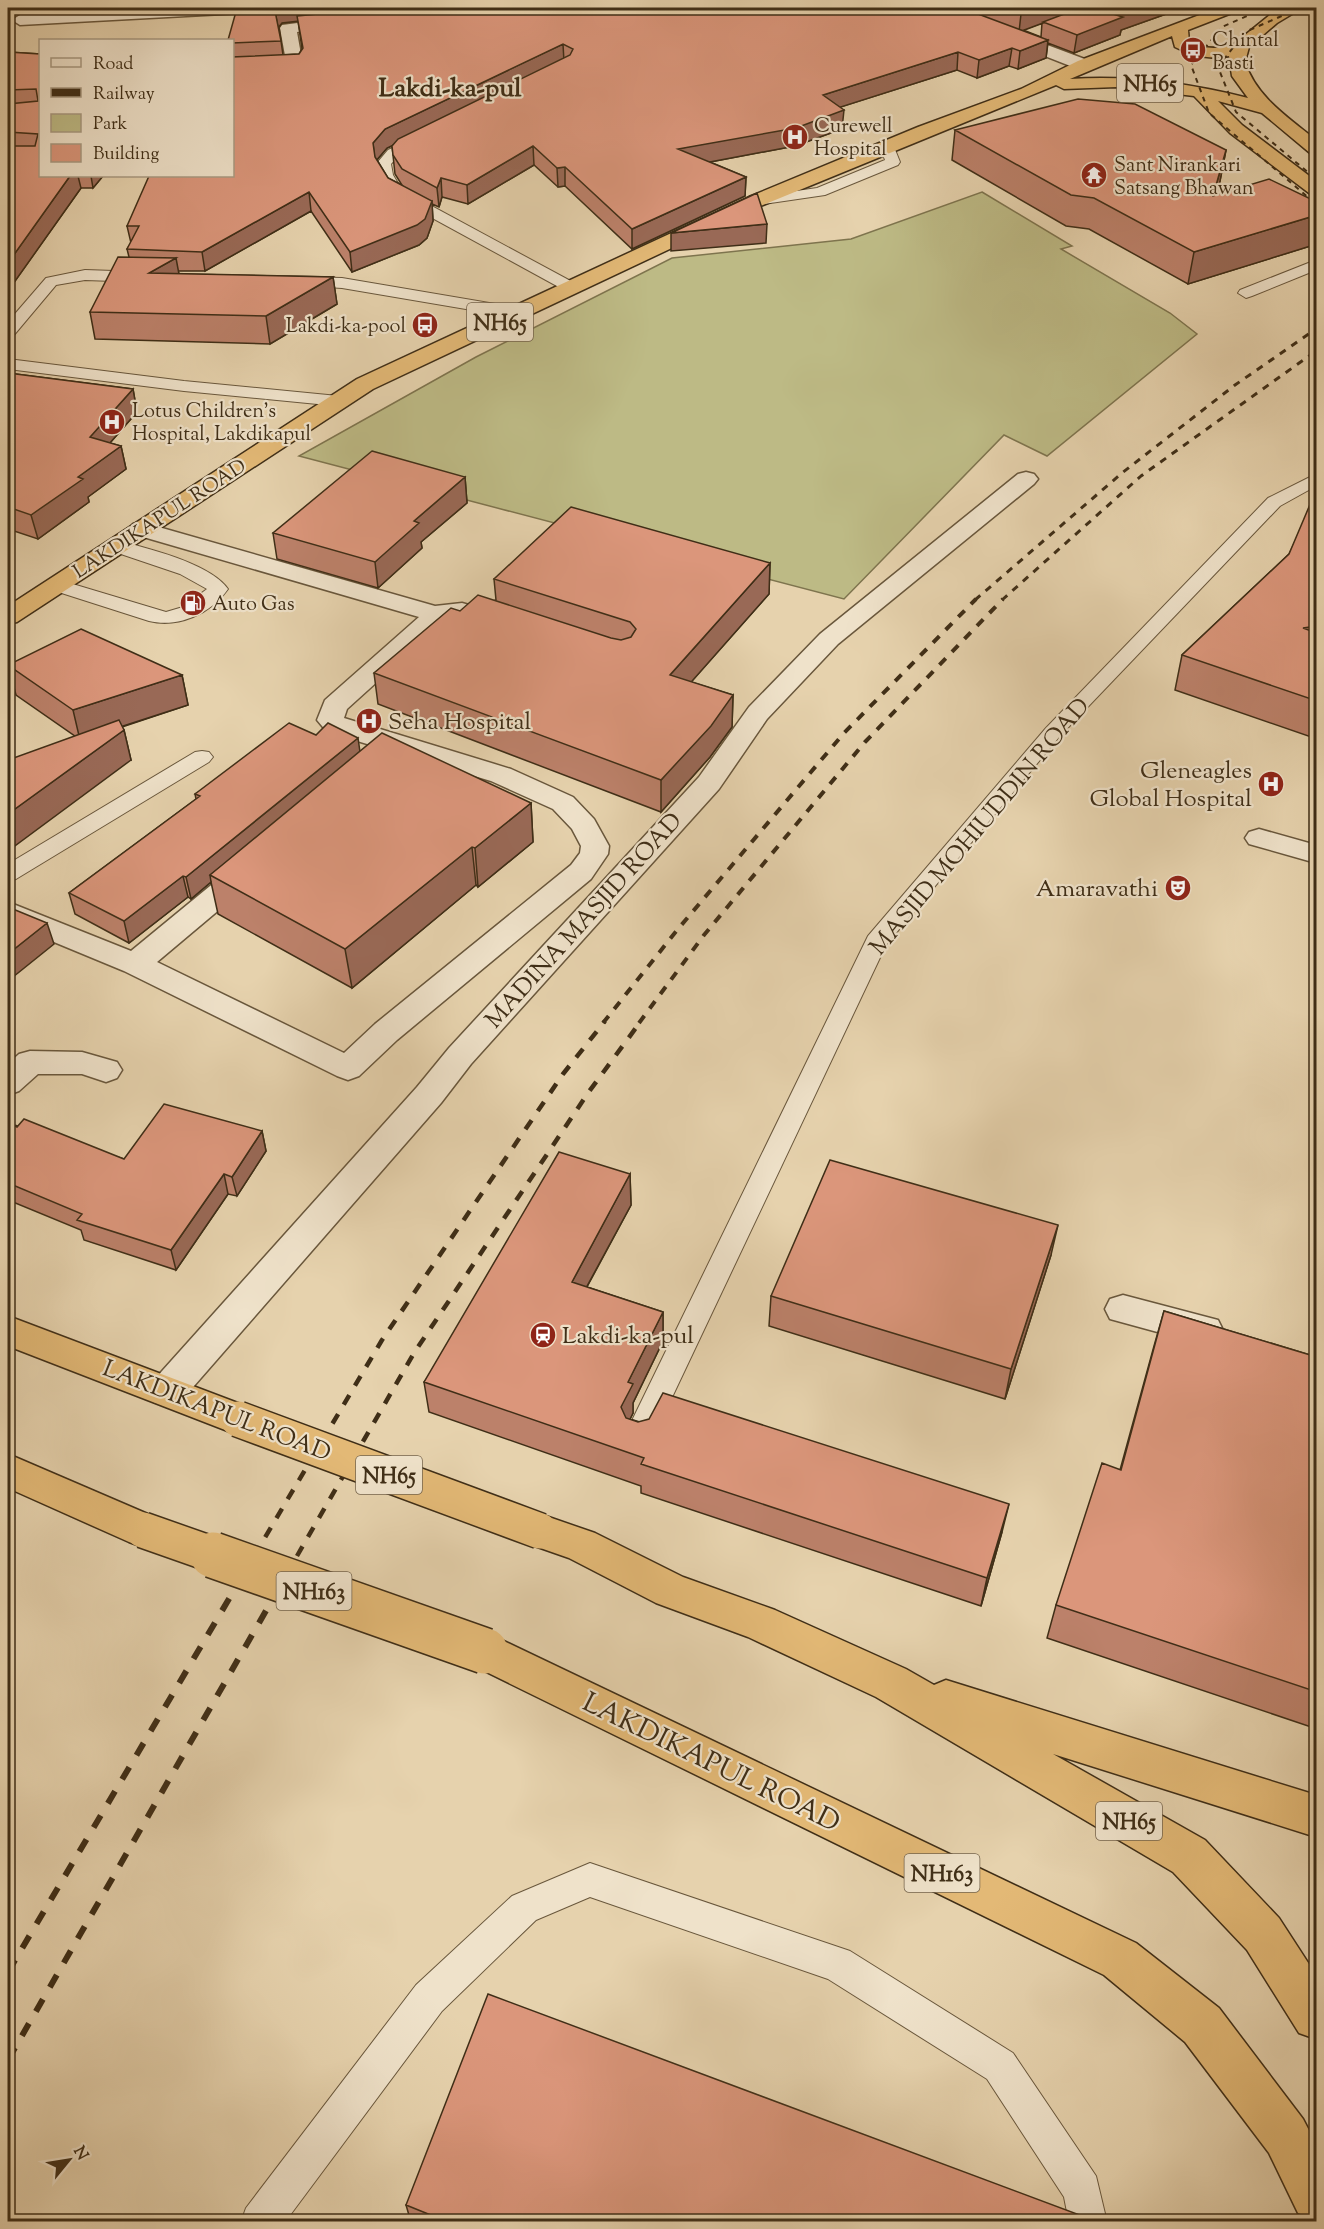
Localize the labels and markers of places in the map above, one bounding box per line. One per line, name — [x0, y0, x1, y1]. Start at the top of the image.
place label: Chintal Basti — [1212, 27, 1279, 79]
bus stop icon: Chintal Basti — [1178, 35, 1208, 65]
place label: Curewell Hospital — [814, 113, 893, 165]
hospital icon: Curewell Hospital — [780, 122, 810, 152]
place label: Sant Nirankari Satsang Bhawan — [1114, 152, 1254, 204]
temple icon: Sant Nirankari Satsang Bhawan — [1079, 160, 1109, 190]
bus stop icon: Lakdi-ka-pool — [410, 310, 440, 340]
place label: Lakdi-ka-pool — [286, 313, 406, 342]
place label: Lotus Children's Hospital, Lakdikapul — [132, 398, 312, 450]
hospital icon: Lotus Children's Hospital, Lakdikapul — [97, 407, 127, 437]
fuel station icon: Auto Gas — [178, 588, 208, 618]
place label: Auto Gas — [212, 591, 295, 620]
hospital icon: Seha Hospital — [354, 706, 384, 736]
place label: Seha Hospital — [388, 706, 531, 740]
place label: Gleneagles Global Hospital — [1089, 755, 1252, 817]
hospital icon: Gleneagles Global Hospital — [1256, 769, 1286, 799]
place label: Amaravathi — [1036, 873, 1158, 907]
theatre icon: Amaravathi — [1163, 873, 1193, 903]
station icon: Lakdi-ka-pul — [528, 1320, 558, 1350]
place label: Lakdi-ka-pul — [562, 1320, 694, 1354]

